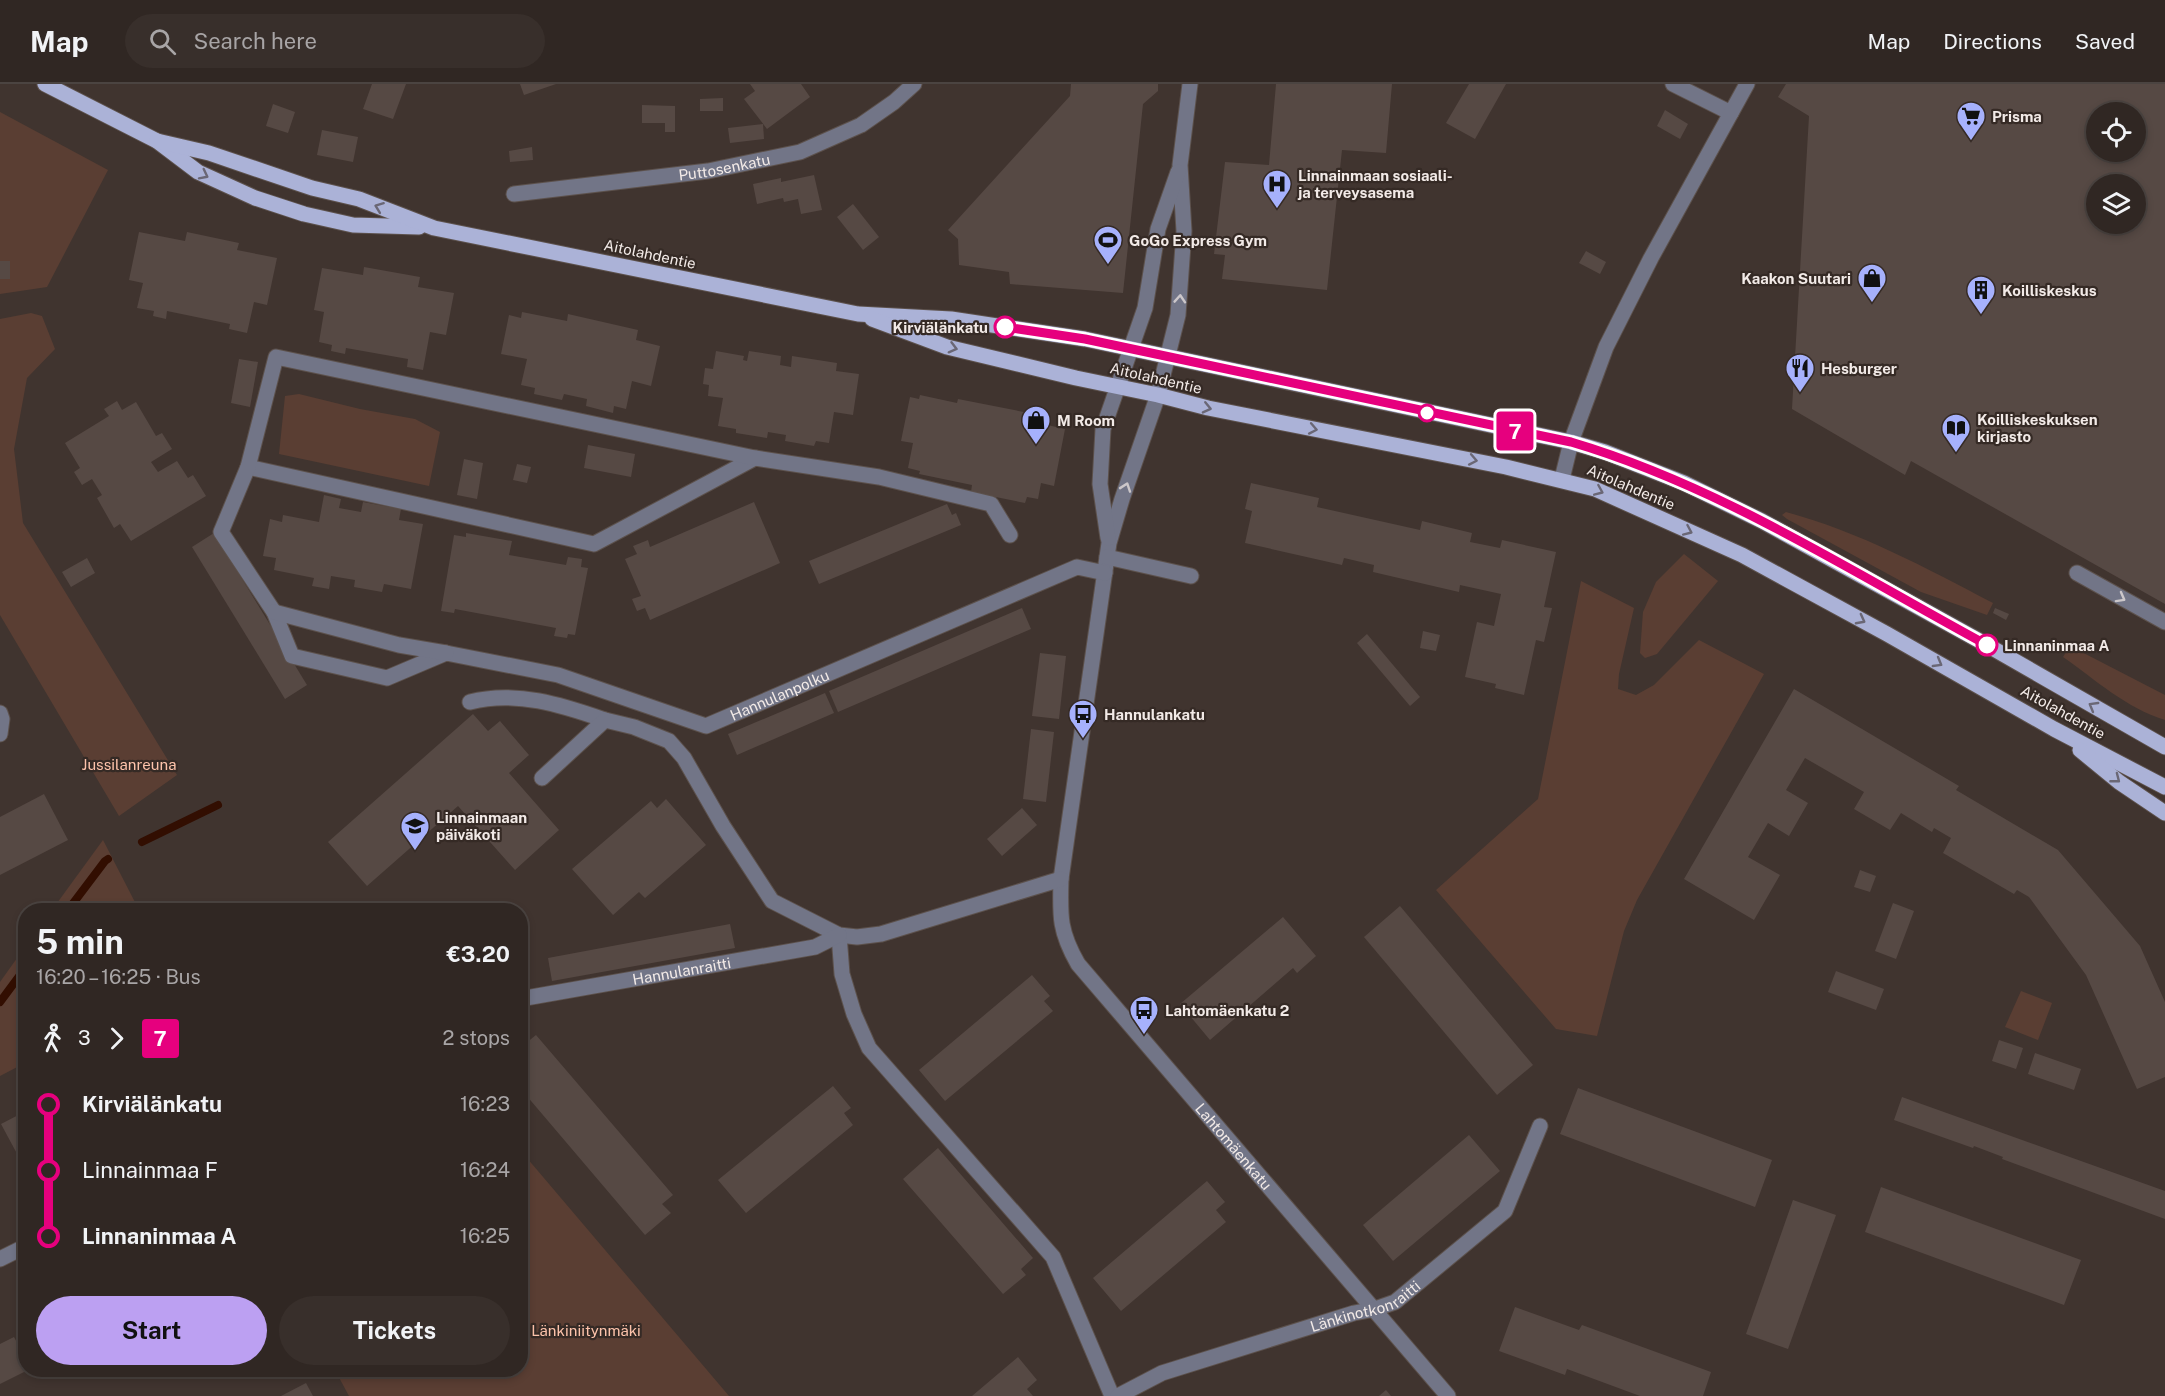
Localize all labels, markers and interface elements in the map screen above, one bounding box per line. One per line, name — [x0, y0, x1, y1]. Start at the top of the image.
search box — [125, 14, 545, 68]
text: Map — [30, 25, 89, 58]
icon: search — [146, 25, 179, 58]
text: Search here — [194, 28, 317, 54]
text: Map — [1868, 29, 1910, 54]
text: Directions — [1943, 29, 2042, 54]
text: Saved — [2075, 29, 2135, 54]
supermarket icon: Prisma — [1955, 100, 1987, 142]
map controls — [2086, 102, 2146, 234]
button: locate — [2086, 102, 2146, 162]
place label: Prisma — [1992, 108, 2042, 125]
street label: Puttosenkatu — [677, 150, 771, 183]
one-way arrow — [198, 167, 209, 179]
place label: Linnainmaan sosiaali- ja terveysasema — [1297, 167, 1453, 201]
hospital icon: Linnainmaan sosiaali- ja terveysasema — [1261, 168, 1293, 210]
button: layers — [2086, 174, 2146, 234]
one-way arrow — [374, 202, 385, 214]
sports icon: GoGo Express Gym — [1092, 224, 1124, 266]
place label: GoGo Express Gym — [1129, 232, 1267, 249]
street label: Aitolahdentie — [602, 236, 698, 272]
shop icon: Kaakon Suutari — [1856, 262, 1888, 304]
place label: Kaakon Suutari — [1741, 270, 1851, 287]
building icon: Koilliskeskus — [1965, 274, 1997, 316]
place label: Koilliskeskus — [2002, 282, 2097, 299]
one-way arrow — [1173, 295, 1186, 304]
marker: Kirviälänkatu — [994, 316, 1016, 338]
place label: Kirviälänkatu — [893, 319, 988, 336]
one-way arrow — [948, 341, 958, 354]
restaurant icon: Hesburger — [1784, 352, 1816, 394]
street label: Aitolahdentie — [1108, 359, 1204, 397]
place label: Hesburger — [1821, 360, 1897, 377]
one-way arrow — [1201, 400, 1211, 413]
shop icon: M Room — [1020, 404, 1052, 446]
unlabelled marker — [1418, 404, 1436, 422]
place label: Koilliskeskuksen kirjasto — [1977, 411, 2098, 445]
place label: M Room — [1057, 412, 1115, 429]
line badge: 7 — [1496, 412, 1534, 450]
library icon: Koilliskeskuksen kirjasto — [1940, 412, 1972, 454]
text: 7 — [1508, 419, 1522, 444]
one-way arrow — [1308, 422, 1318, 435]
one-way arrow — [1468, 453, 1478, 466]
street label: Aitolahdentie — [1585, 461, 1677, 513]
one-way arrow — [1118, 482, 1131, 493]
one-way arrow — [1593, 484, 1604, 496]
one-way arrow — [1681, 524, 1692, 536]
one-way arrow — [2115, 590, 2125, 602]
one-way arrow — [1855, 613, 1865, 624]
marker: Linnaninmaa A — [1976, 634, 1998, 656]
place label: Linnaninmaa A — [2004, 637, 2109, 654]
one-way arrow — [1932, 656, 1942, 667]
street label: Hannulanpolku — [727, 666, 831, 723]
street label: Aitolahdentie — [2018, 682, 2108, 742]
bus stop icon: Hannulankatu — [1067, 698, 1099, 740]
one-way arrow — [2089, 702, 2099, 713]
place label: Hannulankatu — [1104, 706, 1205, 723]
park label: Jussilanreuna — [82, 756, 176, 773]
one-way arrow — [2109, 772, 2120, 783]
place label: Linnainmaan päiväkoti — [436, 809, 527, 843]
school or university icon: Linnainmaan päiväkoti — [399, 810, 431, 852]
text: 5 min — [36, 923, 124, 961]
text: €3.20 — [447, 941, 510, 967]
street label: Hannulanraitti — [631, 954, 732, 988]
text: 16:20 – 16:25 · Bus — [36, 965, 201, 989]
bus stop icon: Lahtomäenkatu 2 — [1128, 994, 1160, 1036]
place label: Lahtomäenkatu 2 — [1165, 1002, 1289, 1019]
icon: walk — [36, 1022, 69, 1055]
icon: forward — [100, 1022, 133, 1055]
text: 3 — [78, 1026, 91, 1050]
text: 7 — [154, 1026, 167, 1051]
text: 2 stops — [443, 1026, 510, 1050]
text: Kirviälänkatu — [82, 1091, 222, 1117]
text: 16:23 — [460, 1092, 510, 1116]
street label: Lahtomäenkatu — [1192, 1100, 1276, 1193]
text: Linnainmaa F — [82, 1157, 218, 1183]
text: 16:24 — [460, 1158, 510, 1182]
text: Linnaninmaa A — [82, 1223, 237, 1249]
text: 16:25 — [460, 1224, 510, 1248]
street label: Länkinotkonraitti — [1308, 1277, 1423, 1335]
button: Start — [36, 1296, 267, 1365]
button: Tickets — [279, 1296, 510, 1365]
park label: Länkiniitynmäki — [531, 1322, 641, 1339]

